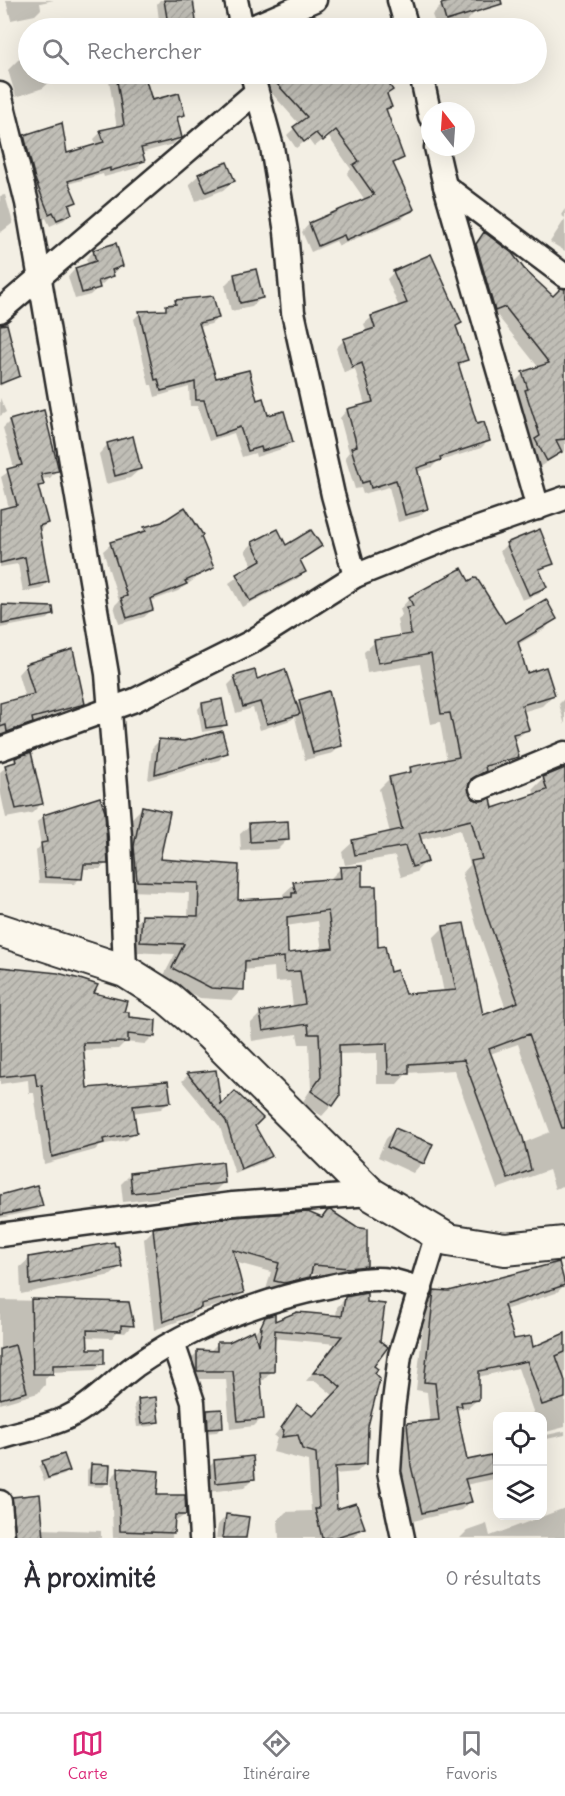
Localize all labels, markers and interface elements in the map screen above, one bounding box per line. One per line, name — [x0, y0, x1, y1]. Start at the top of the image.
search box — [18, 18, 547, 84]
icon: search — [39, 35, 72, 68]
text: Rechercher — [87, 37, 202, 65]
north arrow — [421, 102, 475, 156]
map controls — [493, 1412, 547, 1520]
button: locate — [493, 1412, 547, 1466]
button: layers — [493, 1466, 547, 1520]
text: À proximité — [24, 1561, 156, 1594]
text: 0 résultats — [445, 1565, 541, 1590]
tab: Carte — [68, 1727, 108, 1783]
tab: Itinéraire — [243, 1727, 310, 1783]
tab: Favoris — [446, 1727, 497, 1783]

